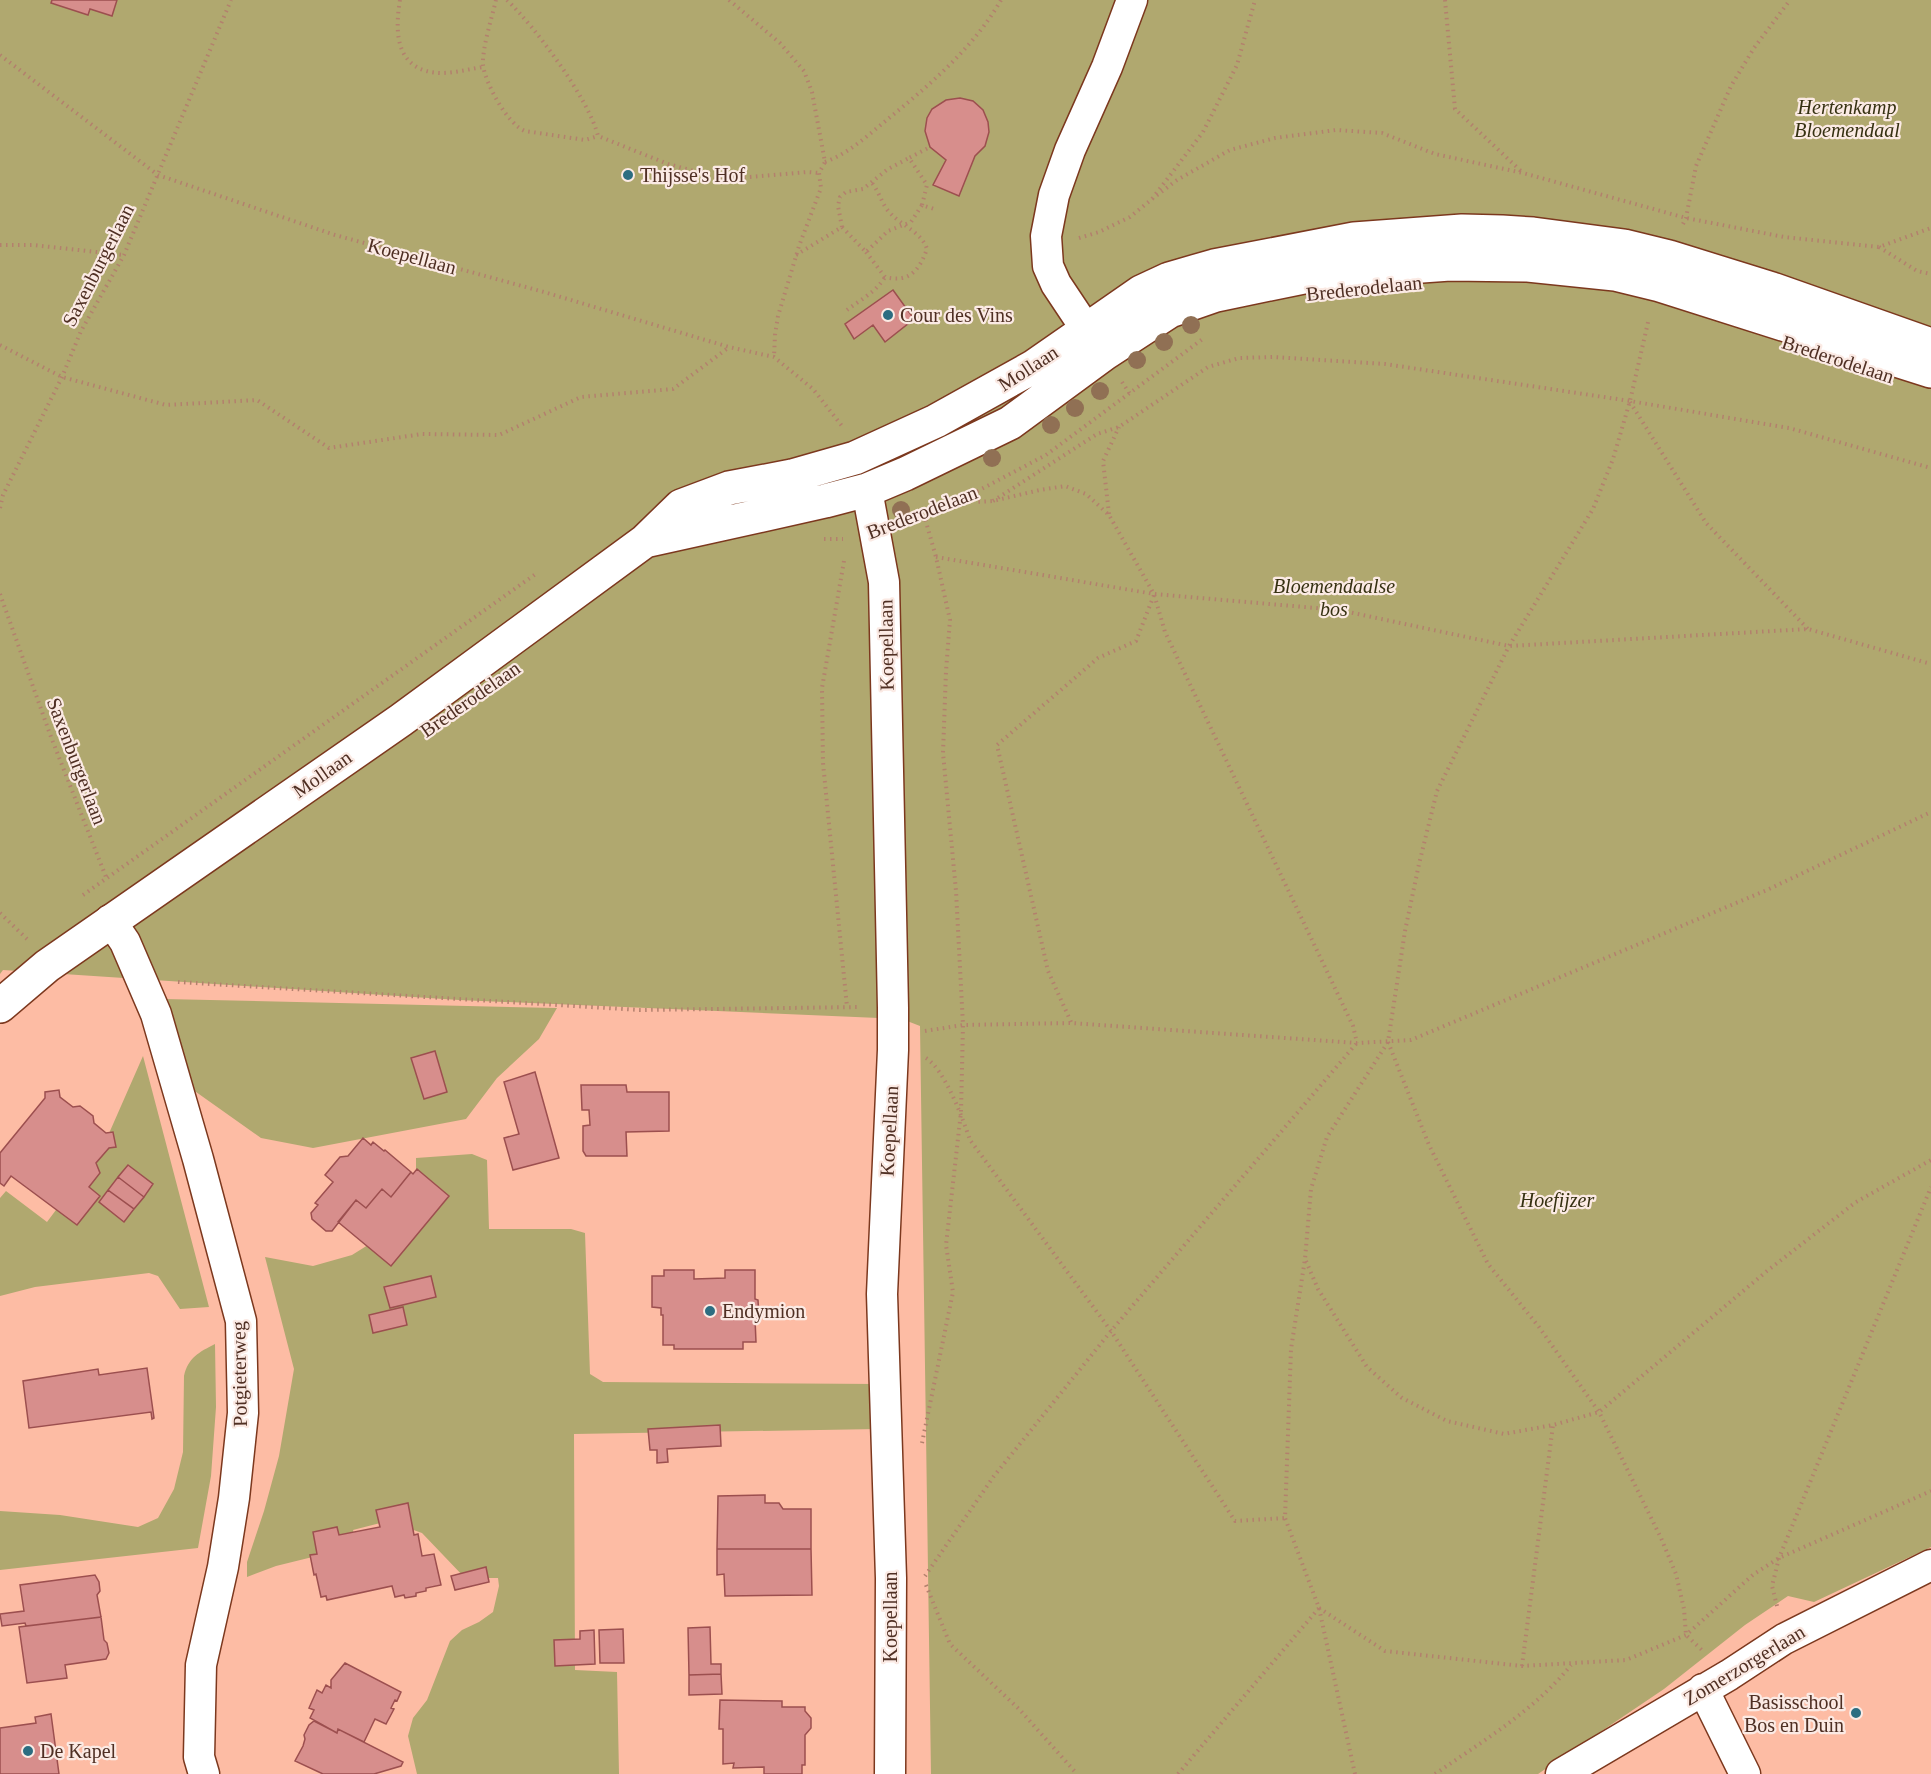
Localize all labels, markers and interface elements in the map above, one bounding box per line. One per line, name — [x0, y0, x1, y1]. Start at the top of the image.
park label: Hertenkamp Bloemendaal — [1794, 96, 1900, 141]
place label: Thijsse's Hof — [640, 164, 746, 187]
marker: Thijsse's Hof — [621, 168, 635, 182]
street label: Saxenburgerlaan — [58, 200, 139, 330]
street label: Koepellaan — [365, 234, 459, 279]
street label: Brederodelaan — [1305, 271, 1423, 305]
place label: Cour des Vins — [900, 304, 1013, 326]
marker: Cour des Vins — [881, 308, 895, 322]
street label: Brederodelaan — [1779, 331, 1897, 387]
street label: Mollaan — [994, 341, 1062, 395]
street label: Brederodelaan — [864, 481, 980, 543]
park label: Bloemendaalse bos — [1273, 575, 1395, 620]
street label: Koepellaan — [874, 599, 899, 691]
street label: Brederodelaan — [416, 657, 524, 741]
street label: Saxenburgerlaan — [42, 694, 111, 828]
street label: Mollaan — [288, 746, 356, 802]
street label: Koepellaan — [876, 1085, 903, 1177]
park label: Hoefijzer — [1519, 1189, 1594, 1212]
place label: Endymion — [722, 1300, 805, 1323]
marker: Endymion — [703, 1304, 717, 1318]
street label: Potgieterweg — [227, 1321, 252, 1427]
street label: Koepellaan — [879, 1571, 902, 1663]
street label: Zomerzorgerlaan — [1679, 1620, 1809, 1711]
place label: Basisschool Bos en Duin — [1744, 1691, 1844, 1736]
marker: Basisschool Bos en Duin — [1849, 1706, 1863, 1720]
place label: De Kapel — [40, 1740, 117, 1763]
marker: De Kapel — [21, 1744, 35, 1758]

